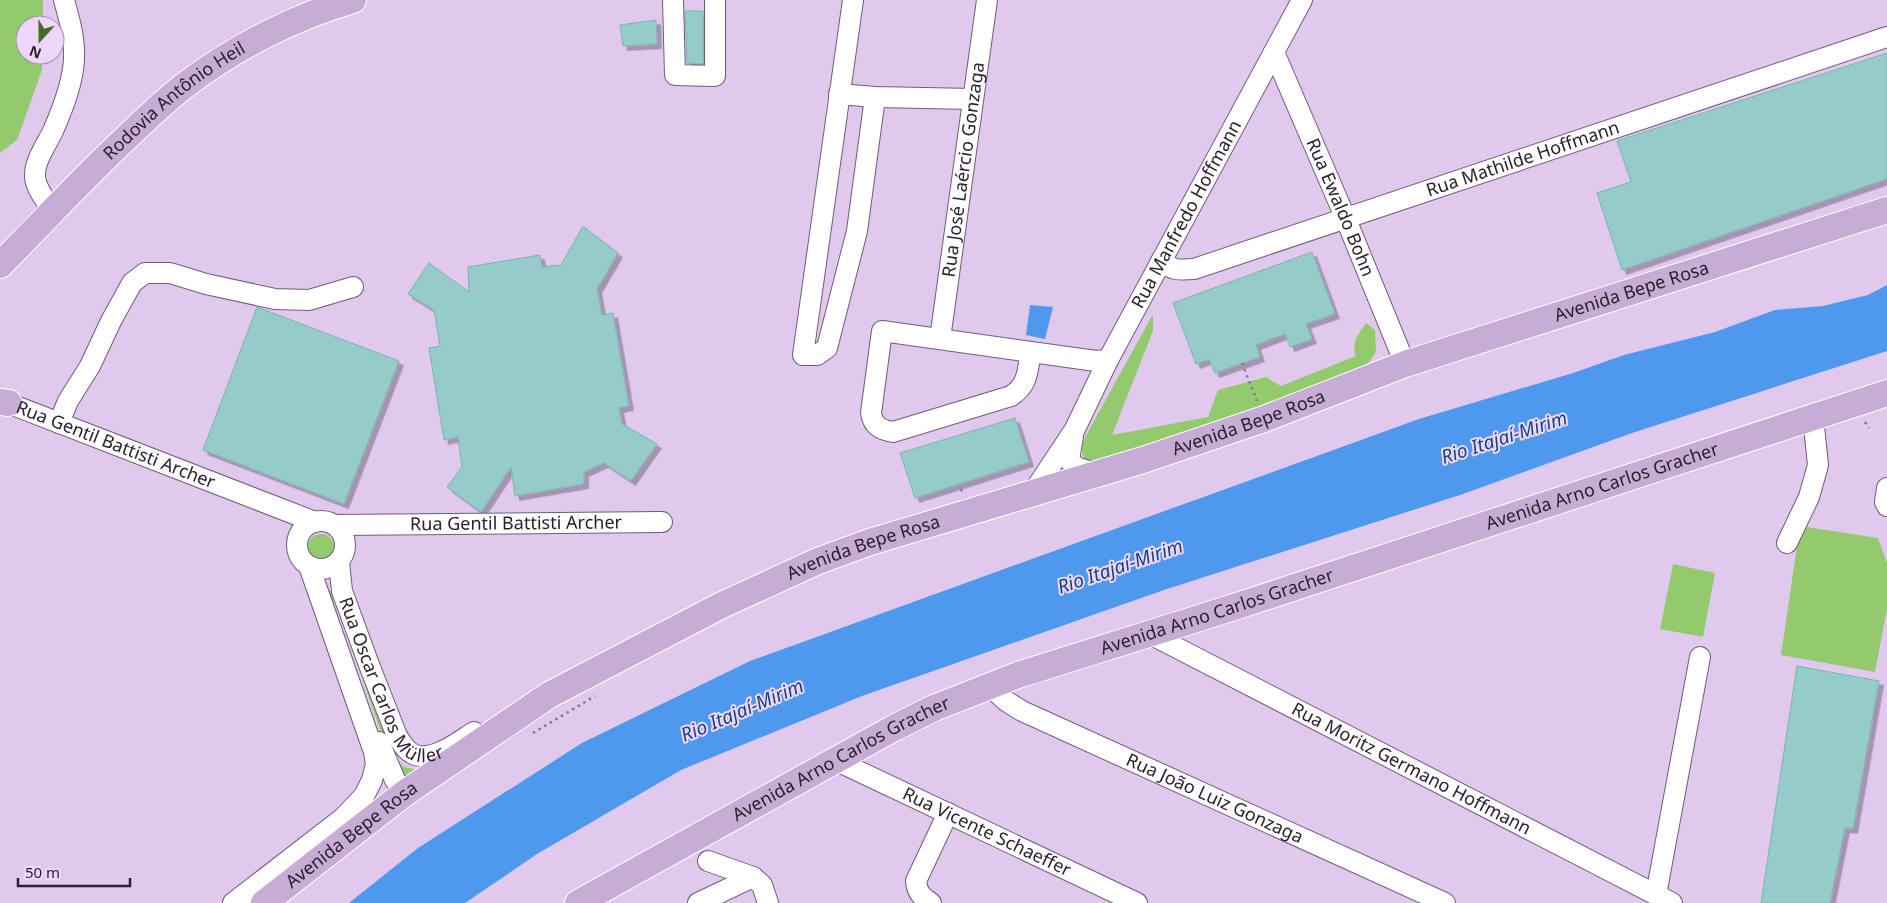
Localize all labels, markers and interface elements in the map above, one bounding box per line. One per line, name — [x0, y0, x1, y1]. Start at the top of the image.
north arrow — [15, 15, 65, 65]
street label: Rodovia Antônio Heil — [97, 35, 249, 165]
text: N — [26, 42, 44, 64]
street label: Rua José Laércio Gonzaga — [936, 60, 989, 279]
street label: Rua Mathilde Hoffmann — [1423, 114, 1622, 201]
street label: Rua Manfredo Hoffmann — [1125, 115, 1246, 312]
street label: Rua Ewaldo Bohn — [1302, 134, 1381, 280]
street label: Avenida Bepe Rosa — [1551, 255, 1712, 327]
street label: Avenida Bepe Rosa — [1169, 383, 1328, 460]
street label: Rua Gentil Battisti Archer — [13, 394, 220, 494]
water label: Rio Itajaí-Mirim — [1438, 404, 1570, 470]
street label: Avenida Arno Carlos Gracher — [1482, 436, 1722, 535]
street label: Rua Gentil Battisti Archer — [410, 509, 623, 535]
street label: Avenida Bepe Rosa — [782, 509, 943, 585]
water label: Rio Itajaí-Mirim — [1054, 532, 1186, 600]
street label: Avenida Arno Carlos Gracher — [1097, 562, 1337, 659]
street label: Rua Oscar Carlos Müller — [334, 594, 447, 767]
water label: Rio Itajaí-Mirim — [677, 672, 807, 748]
street label: Avenida Arno Carlos Gracher — [728, 690, 953, 826]
street label: Rua Moritz Germano Hoffmann — [1288, 696, 1536, 839]
street label: Rua João Luiz Gonzaga — [1123, 747, 1307, 848]
street label: Avenida Bepe Rosa — [280, 775, 422, 893]
street label: Rua Vicente Schaeffer — [899, 781, 1076, 881]
scale bar — [18, 856, 130, 888]
text: 50 m — [25, 862, 60, 882]

